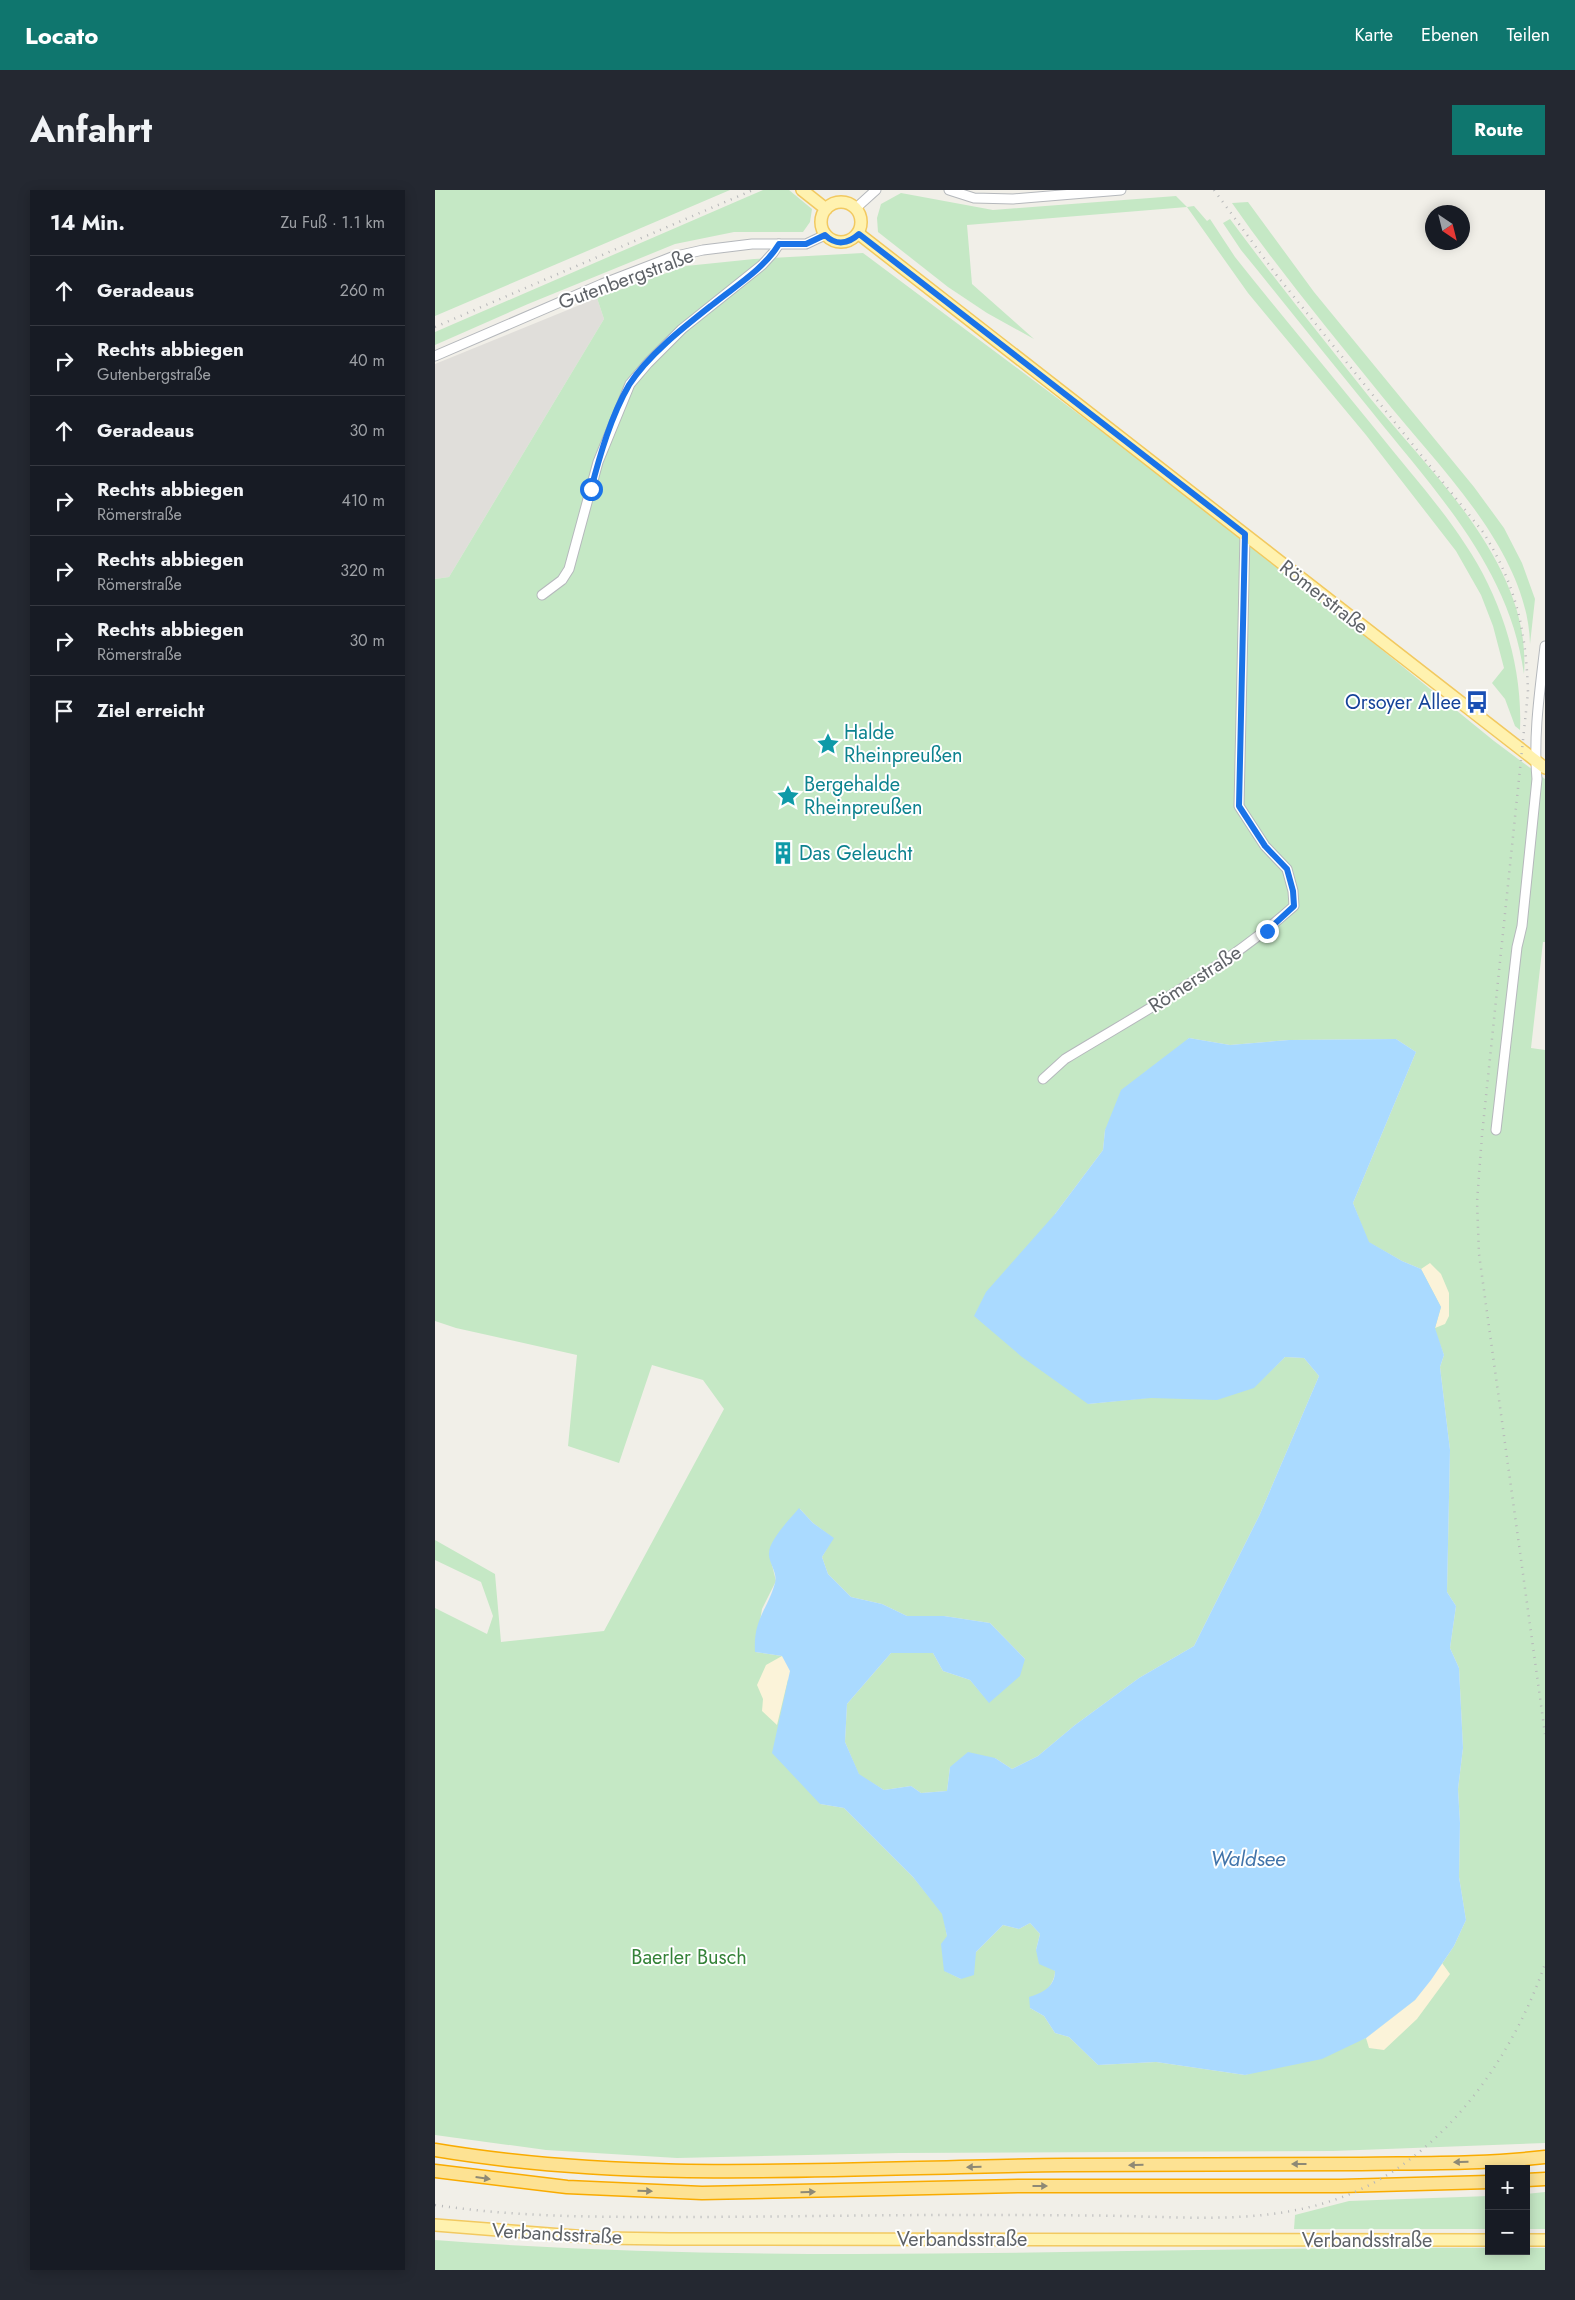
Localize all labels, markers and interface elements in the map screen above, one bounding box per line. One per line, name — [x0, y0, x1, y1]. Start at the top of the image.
text: Locato — [25, 18, 98, 53]
text: Karte — [1354, 22, 1393, 48]
text: Ebenen — [1421, 22, 1479, 48]
text: Teilen — [1507, 22, 1550, 48]
text: Anfahrt — [30, 105, 152, 155]
button: Route — [1452, 105, 1545, 155]
north arrow — [1425, 205, 1470, 250]
text: 14 Min. — [50, 208, 125, 238]
text: Zu Fuß · 1.1 km — [281, 211, 385, 234]
street label: Gutenbergstraße — [554, 241, 698, 317]
icon: ahead — [50, 277, 78, 305]
text: Geradeaus — [97, 277, 194, 304]
text: 260 m — [340, 279, 385, 302]
text: Rechts abbiegen — [97, 336, 244, 363]
icon: right — [50, 347, 78, 375]
text: 40 m — [349, 349, 385, 372]
text: Gutenbergstraße — [97, 363, 211, 386]
icon: ahead — [50, 417, 78, 445]
text: Geradeaus — [97, 417, 194, 444]
text: 30 m — [349, 419, 385, 442]
text: Rechts abbiegen — [97, 476, 244, 503]
route start — [580, 478, 603, 501]
icon: right — [50, 487, 78, 515]
text: 410 m — [342, 489, 385, 512]
text: Römerstraße — [97, 503, 182, 526]
text: Rechts abbiegen — [97, 546, 244, 573]
street label: Römerstraße — [1273, 553, 1375, 641]
icon: right — [50, 557, 78, 585]
text: 320 m — [340, 559, 385, 582]
text: Römerstraße — [97, 573, 182, 596]
text: Rechts abbiegen — [97, 616, 244, 643]
icon: right — [50, 627, 78, 655]
text: 30 m — [349, 629, 385, 652]
text: Römerstraße — [97, 643, 182, 666]
place label: Orsoyer Allee — [1345, 688, 1461, 717]
bus stop icon: Orsoyer Allee — [1464, 689, 1490, 715]
icon: arrive — [50, 697, 78, 725]
text: Ziel erreicht — [97, 697, 204, 724]
place label: Halde Rheinpreußen — [844, 718, 963, 770]
place icon: Halde Rheinpreußen — [815, 731, 841, 757]
place label: Bergehalde Rheinpreußen — [804, 770, 923, 822]
place icon: Bergehalde Rheinpreußen — [775, 783, 801, 809]
place label: Das Geleucht — [799, 839, 913, 868]
building icon: Das Geleucht — [770, 840, 796, 866]
route end — [1256, 920, 1279, 943]
street label: Römerstraße — [1143, 938, 1247, 1020]
water label: Waldsee — [1210, 1844, 1286, 1874]
park label: Baerler Busch — [631, 1943, 747, 1972]
one-way arrow — [1453, 2158, 1469, 2166]
one-way arrow — [1291, 2160, 1307, 2168]
one-way arrow — [1128, 2161, 1144, 2169]
one-way arrow — [966, 2163, 982, 2171]
map controls — [1485, 2165, 1530, 2255]
button: + — [1485, 2165, 1530, 2210]
one-way arrow — [476, 2174, 492, 2182]
one-way arrow — [1032, 2182, 1048, 2190]
one-way arrow — [637, 2187, 653, 2195]
one-way arrow — [800, 2188, 816, 2196]
button: − — [1485, 2210, 1530, 2255]
street label: Verbandsstraße — [491, 2216, 623, 2252]
street label: Verbandsstraße — [897, 2225, 1027, 2254]
street label: Verbandsstraße — [1302, 2226, 1432, 2255]

